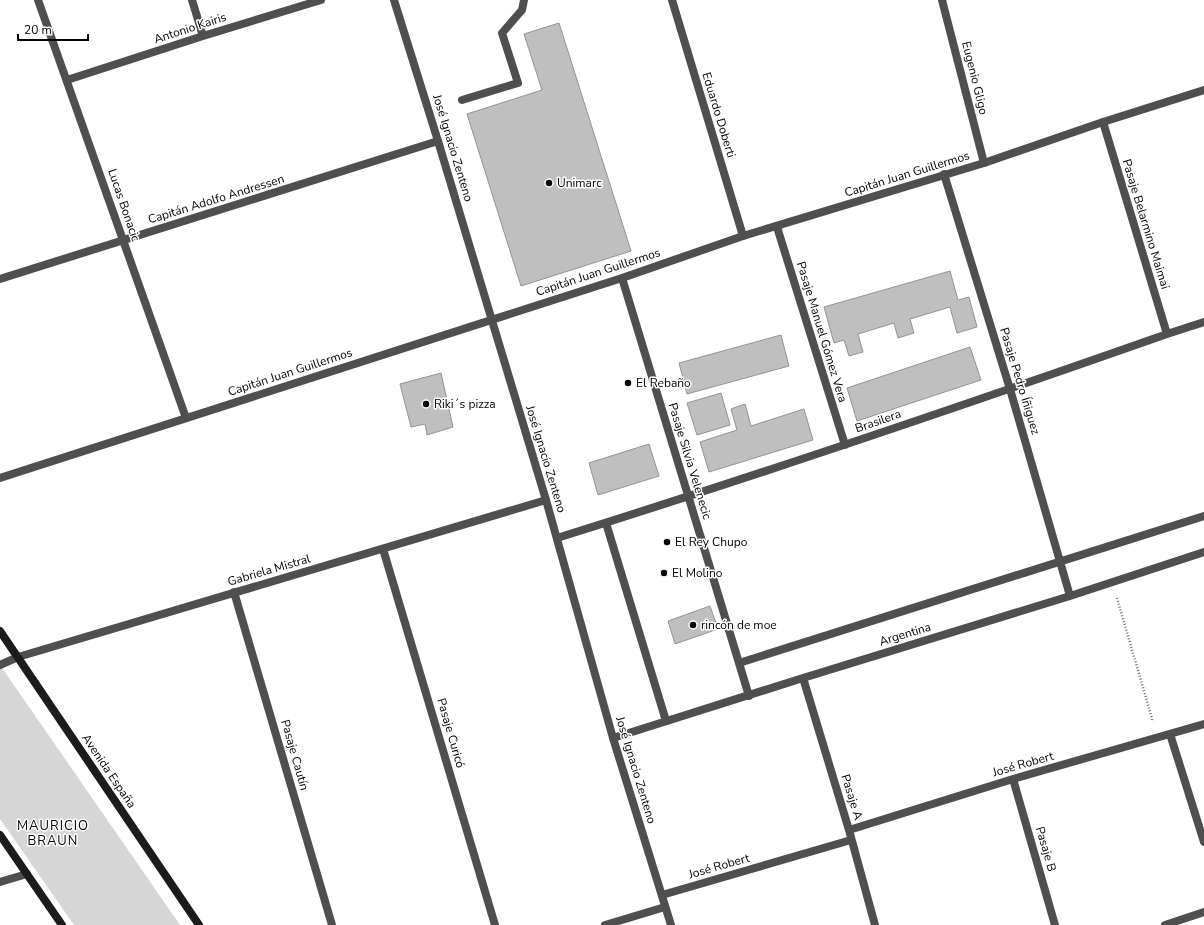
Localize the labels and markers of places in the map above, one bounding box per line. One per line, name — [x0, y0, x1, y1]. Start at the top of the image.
place label: Unimarc — [557, 175, 602, 191]
marker: Unimarc — [544, 178, 554, 188]
place label: El Rebaño — [636, 375, 691, 391]
marker: El Rebaño — [623, 378, 633, 388]
place label: Riki´s pizza — [434, 396, 496, 412]
marker: Riki´s pizza — [421, 399, 431, 409]
place label: El Rey Chupo — [675, 534, 748, 550]
marker: El Rey Chupo — [662, 537, 672, 547]
place label: El Molino — [672, 565, 723, 581]
marker: El Molino — [659, 568, 669, 578]
place label: rincón de moe — [701, 617, 777, 633]
marker: rincón de moe — [688, 620, 698, 630]

